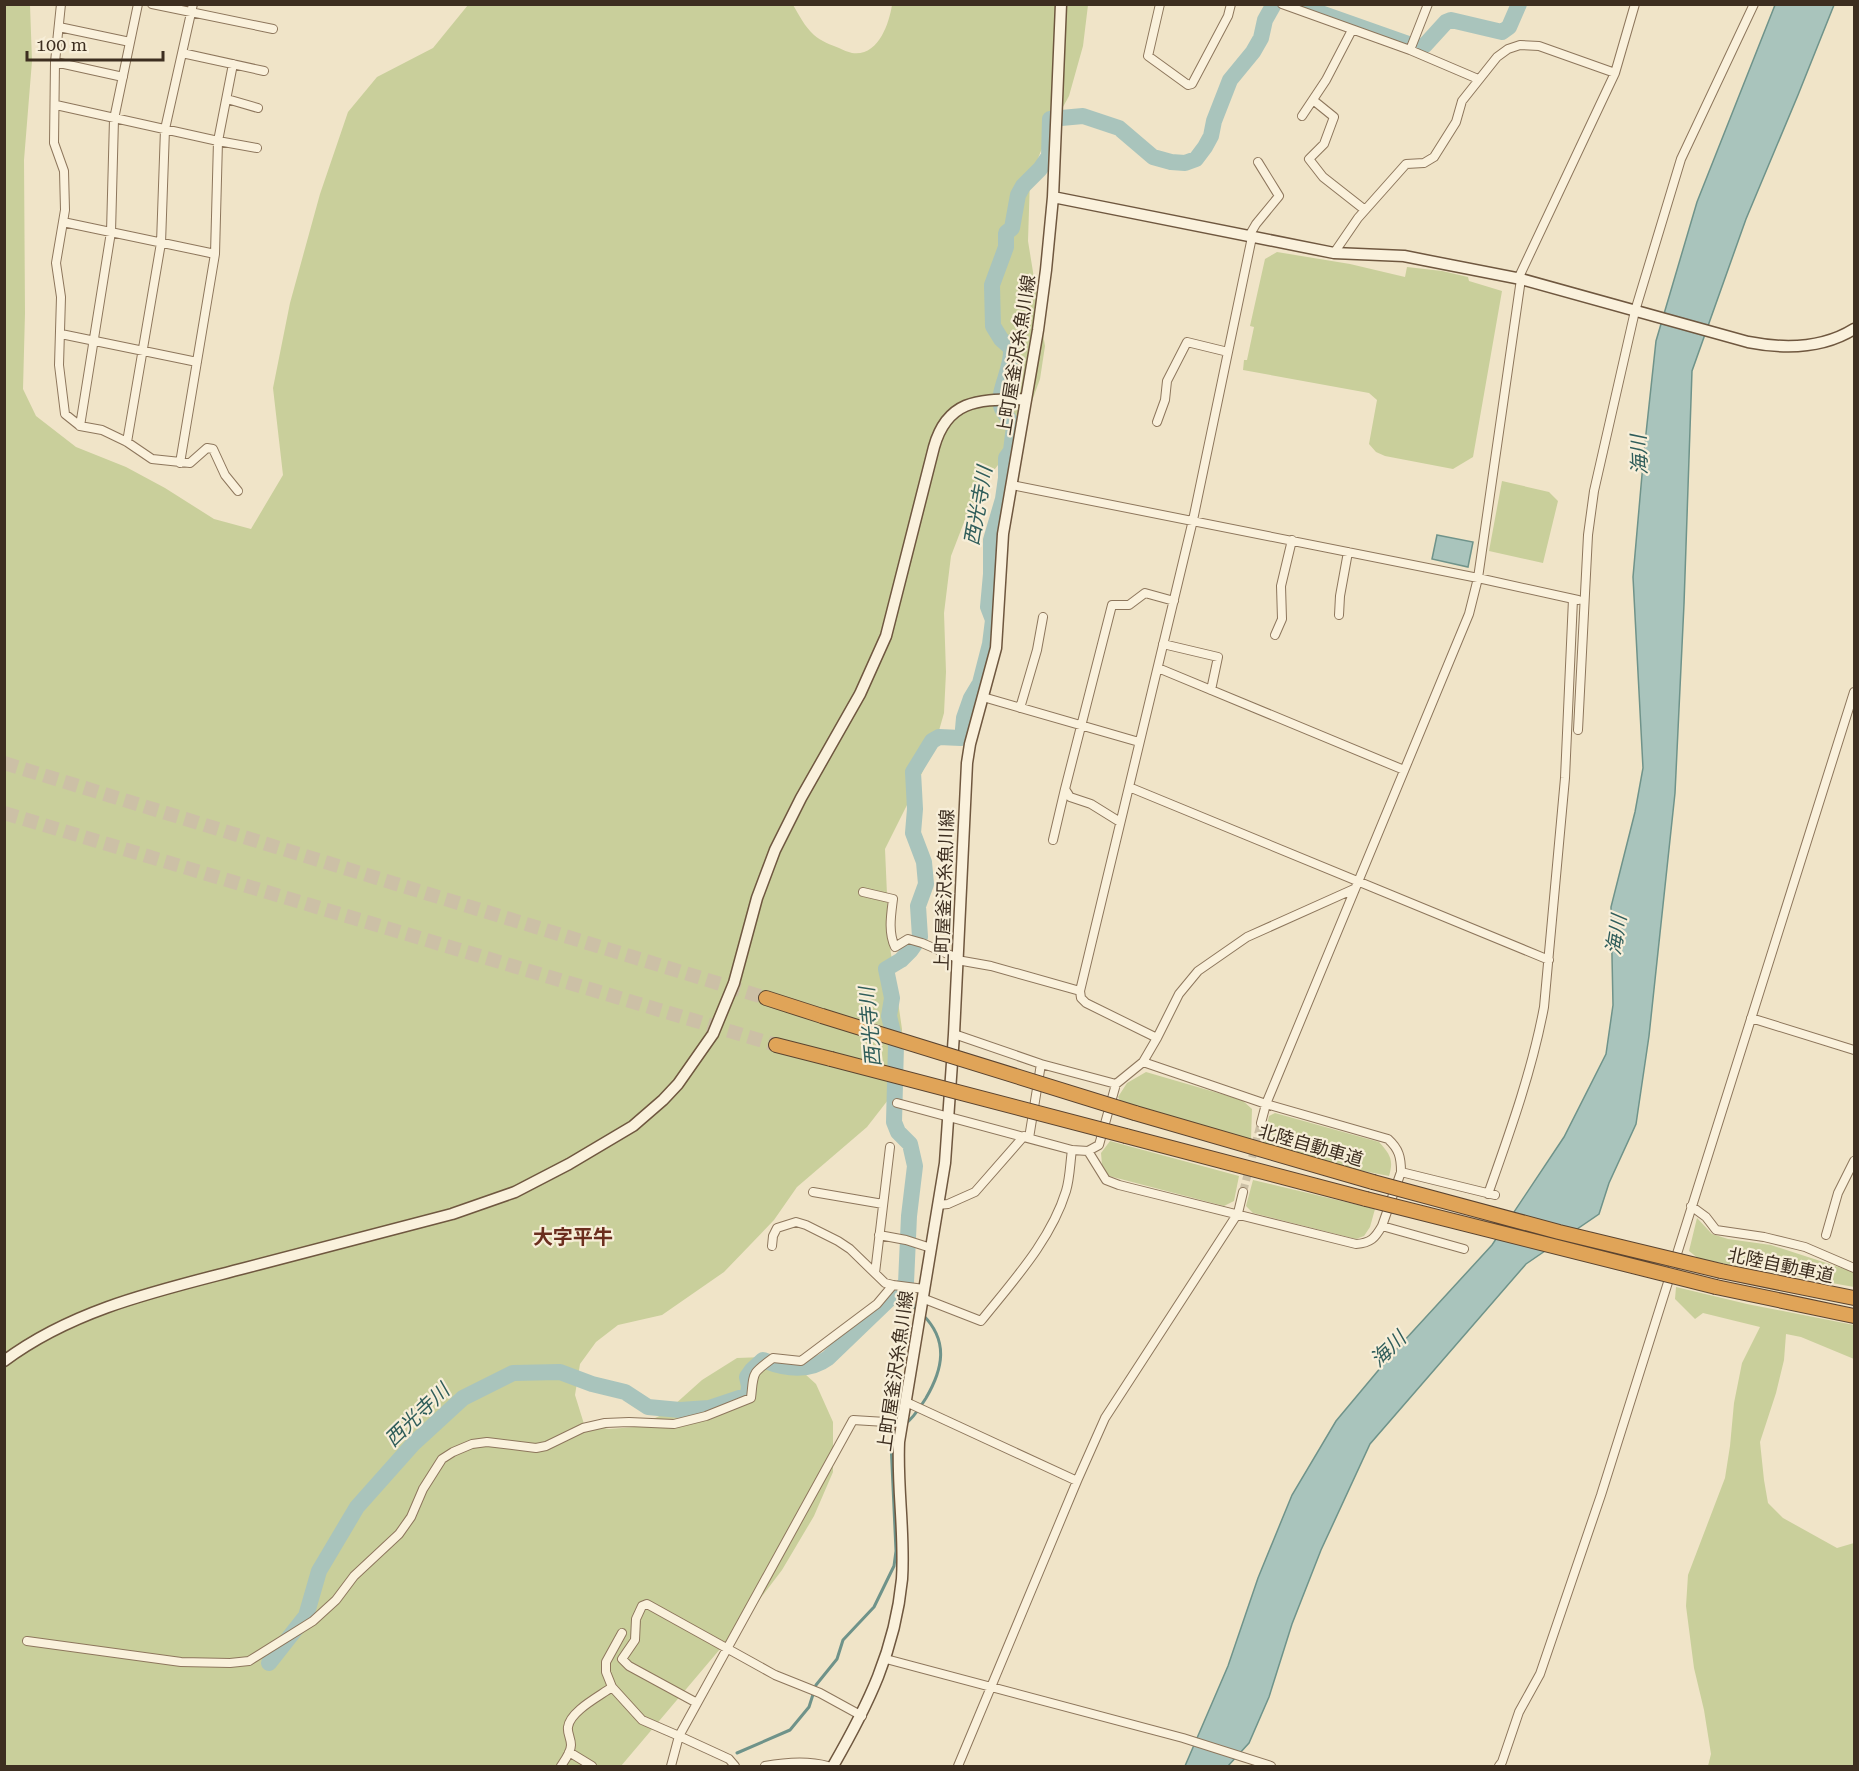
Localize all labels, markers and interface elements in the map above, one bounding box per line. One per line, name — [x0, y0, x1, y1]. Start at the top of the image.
scale bar — [27, 24, 164, 62]
text: 100 m — [36, 34, 87, 55]
street label: 上町屋釜沢糸魚川線 — [993, 273, 1039, 437]
water label: 海川 — [1626, 433, 1652, 475]
water label: 西光寺川 — [959, 463, 997, 547]
street label: 上町屋釜沢糸魚川線 — [931, 809, 957, 971]
water label: 海川 — [1601, 911, 1631, 957]
water label: 西光寺川 — [854, 984, 885, 1068]
street label: 北陸自動車道 — [1256, 1120, 1366, 1170]
district label: 大字平牛 — [533, 1225, 613, 1249]
street label: 北陸自動車道 — [1726, 1244, 1836, 1286]
street label: 上町屋釜沢糸魚川線 — [873, 1289, 917, 1453]
water label: 海川 — [1365, 1325, 1412, 1372]
water label: 西光寺川 — [380, 1377, 456, 1451]

